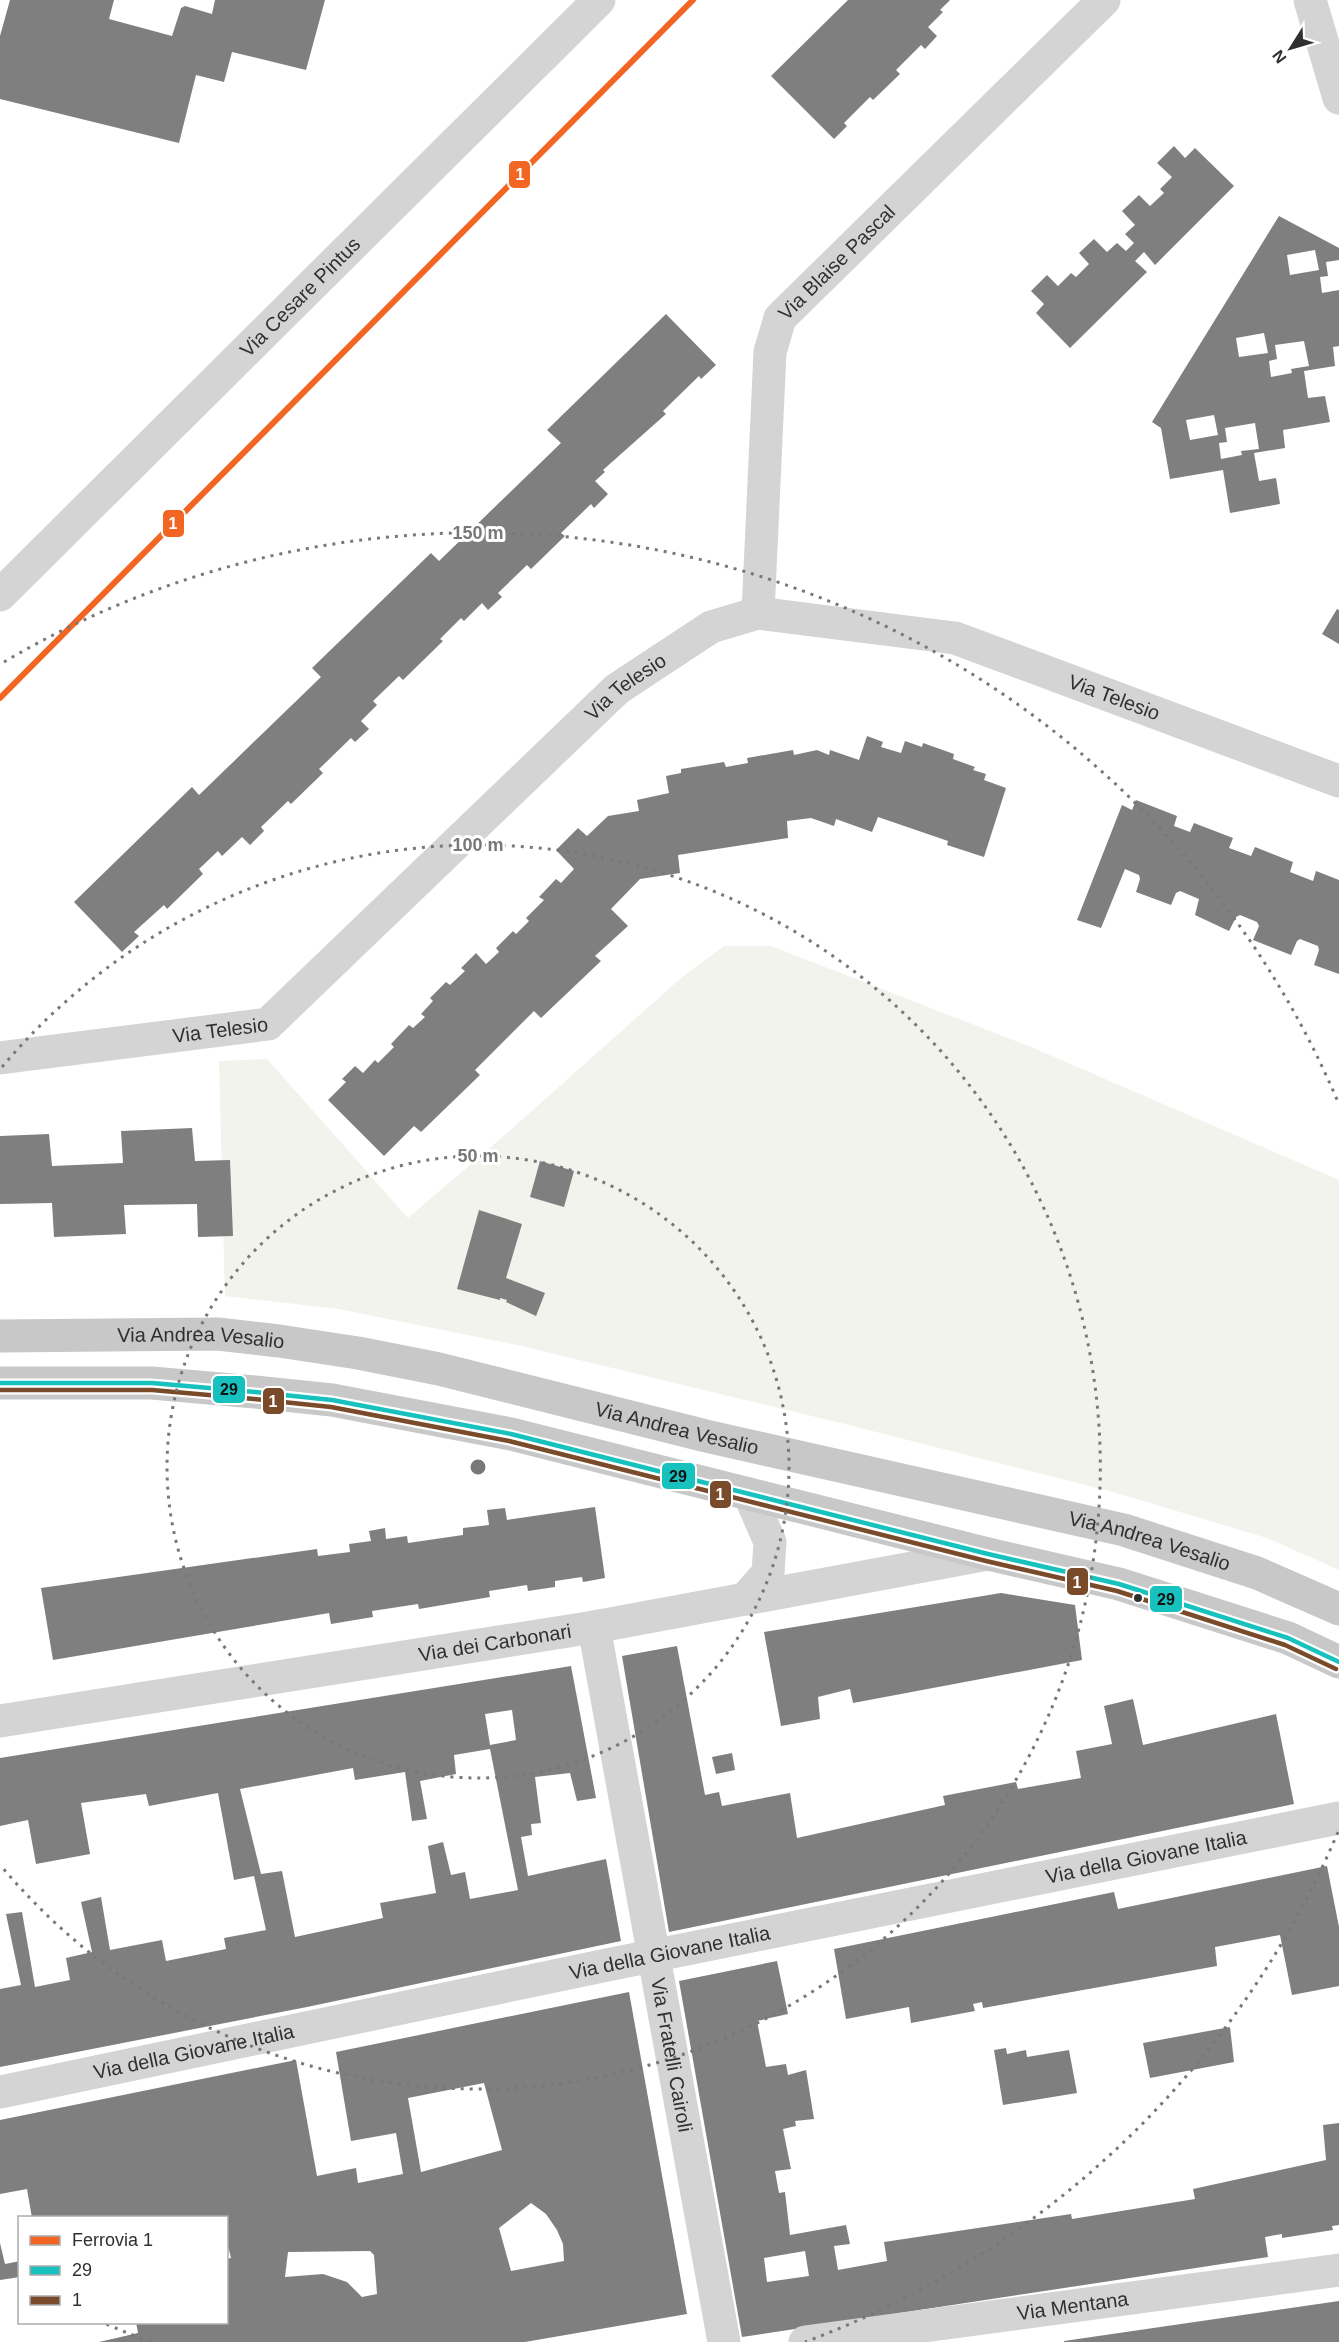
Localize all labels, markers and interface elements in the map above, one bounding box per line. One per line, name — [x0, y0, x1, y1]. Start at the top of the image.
north arrow — [1261, 18, 1321, 78]
text: N — [1269, 47, 1290, 66]
line badge: 1 — [508, 160, 531, 189]
text: 1 — [516, 166, 525, 183]
street label: Via Blaise Pascal — [774, 201, 899, 324]
street label: Via Cesare Pintus — [236, 233, 365, 361]
line badge: 1 — [162, 509, 185, 538]
text: 1 — [169, 515, 178, 532]
text: 150 m — [452, 523, 504, 543]
street label: Via Telesio — [581, 649, 670, 725]
street label: Via Telesio — [1065, 670, 1163, 724]
text: 100 m — [452, 835, 504, 855]
street label: Via Telesio — [171, 1013, 269, 1047]
text: 50 m — [457, 1146, 499, 1166]
street label: Via Andrea Vesalio — [117, 1323, 286, 1353]
line badge: 29 — [212, 1375, 246, 1404]
text: 29 — [220, 1381, 238, 1398]
line badge: 1 — [262, 1387, 285, 1415]
text: 1 — [269, 1393, 278, 1410]
street label: Via Andrea Vesalio — [593, 1398, 761, 1459]
centre of rings — [468, 1457, 488, 1477]
line badge: 29 — [661, 1462, 696, 1490]
text: 29 — [669, 1468, 687, 1485]
line badge: 1 — [709, 1480, 732, 1509]
text: 1 — [716, 1486, 725, 1503]
street label: Via Andrea Vesalio — [1067, 1507, 1233, 1575]
line badge: 1 — [1066, 1567, 1089, 1596]
text: 1 — [1073, 1574, 1082, 1591]
line badge: 29 — [1149, 1585, 1183, 1613]
text: 29 — [1157, 1591, 1175, 1608]
unlabelled marker — [1132, 1592, 1144, 1604]
street label: Via dei Carbonari — [417, 1620, 573, 1666]
street label: Via della Giovane Italia — [1044, 1826, 1249, 1888]
street label: Via della Giovane Italia — [567, 1921, 773, 1984]
street label: Via Fratelli Cairoli — [647, 1976, 697, 2134]
street label: Via della Giovane Italia — [92, 2020, 297, 2083]
legend — [18, 2216, 228, 2324]
text: Ferrovia 1 — [72, 2230, 153, 2250]
text: 29 — [72, 2260, 92, 2280]
street label: Via Mentana — [1016, 2287, 1130, 2324]
text: 1 — [72, 2290, 82, 2310]

